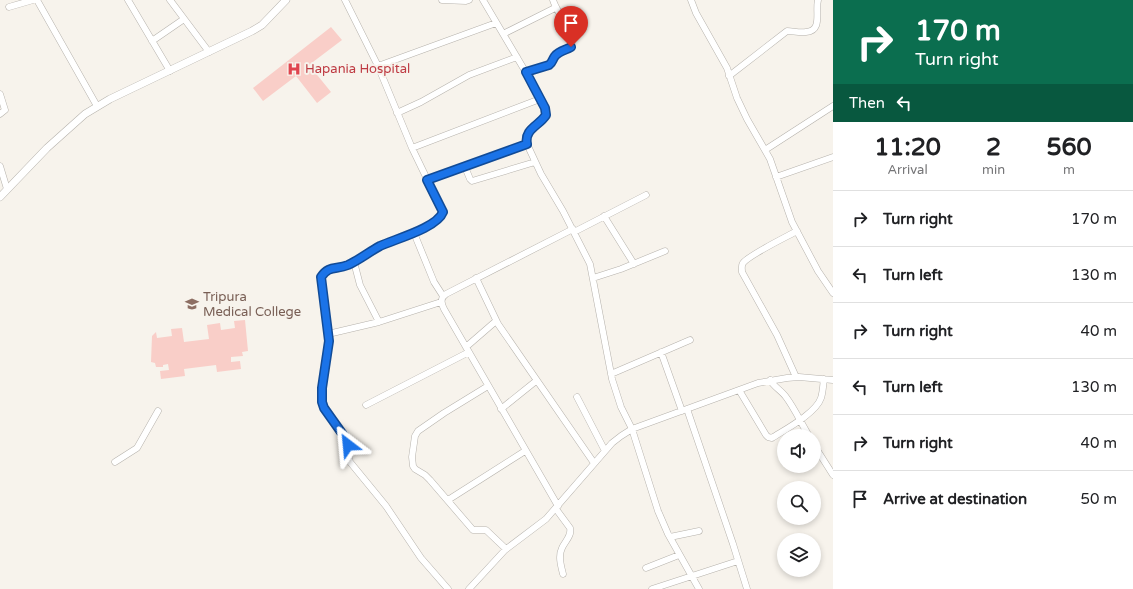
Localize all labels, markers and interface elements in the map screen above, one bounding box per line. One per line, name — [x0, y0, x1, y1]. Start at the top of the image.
pin — [554, 6, 588, 47]
icon: arrive — [560, 12, 582, 34]
text: 170 m — [915, 14, 1001, 48]
icon: right — [849, 16, 901, 68]
text: Turn right — [915, 48, 999, 70]
hospital icon: Hapania Hospital — [286, 61, 302, 77]
place label: Hapania Hospital — [305, 61, 410, 77]
icon: left — [893, 92, 915, 114]
text: Then — [849, 94, 885, 112]
text: 11:20 — [874, 133, 941, 162]
text: 2 — [986, 133, 1001, 162]
text: 560 — [1046, 133, 1092, 162]
text: Arrival — [887, 162, 928, 178]
text: min — [982, 162, 1005, 178]
text: m — [1063, 162, 1075, 178]
icon: right — [849, 208, 871, 230]
text: Turn right — [883, 210, 953, 228]
text: 170 m — [1071, 210, 1117, 228]
icon: left — [849, 264, 871, 286]
text: Turn left — [883, 266, 943, 284]
text: 130 m — [1071, 266, 1117, 284]
place label: Tripura Medical College — [203, 289, 301, 320]
school or university icon: Tripura Medical College — [184, 296, 200, 312]
icon: right — [849, 320, 871, 342]
text: Turn right — [883, 322, 953, 340]
text: 40 m — [1080, 322, 1117, 340]
icon: left — [849, 376, 871, 398]
text: Turn left — [883, 378, 943, 396]
text: 130 m — [1071, 378, 1117, 396]
position arrow — [327, 424, 369, 466]
map controls — [777, 429, 821, 577]
button: sound — [777, 429, 821, 473]
icon: right — [849, 432, 871, 454]
text: Turn right — [883, 434, 953, 452]
text: 40 m — [1080, 434, 1117, 452]
button: search — [777, 481, 821, 525]
icon: arrive — [849, 488, 871, 510]
text: Arrive at destination — [883, 490, 1027, 508]
text: 50 m — [1080, 490, 1117, 508]
button: layers — [777, 533, 821, 577]

